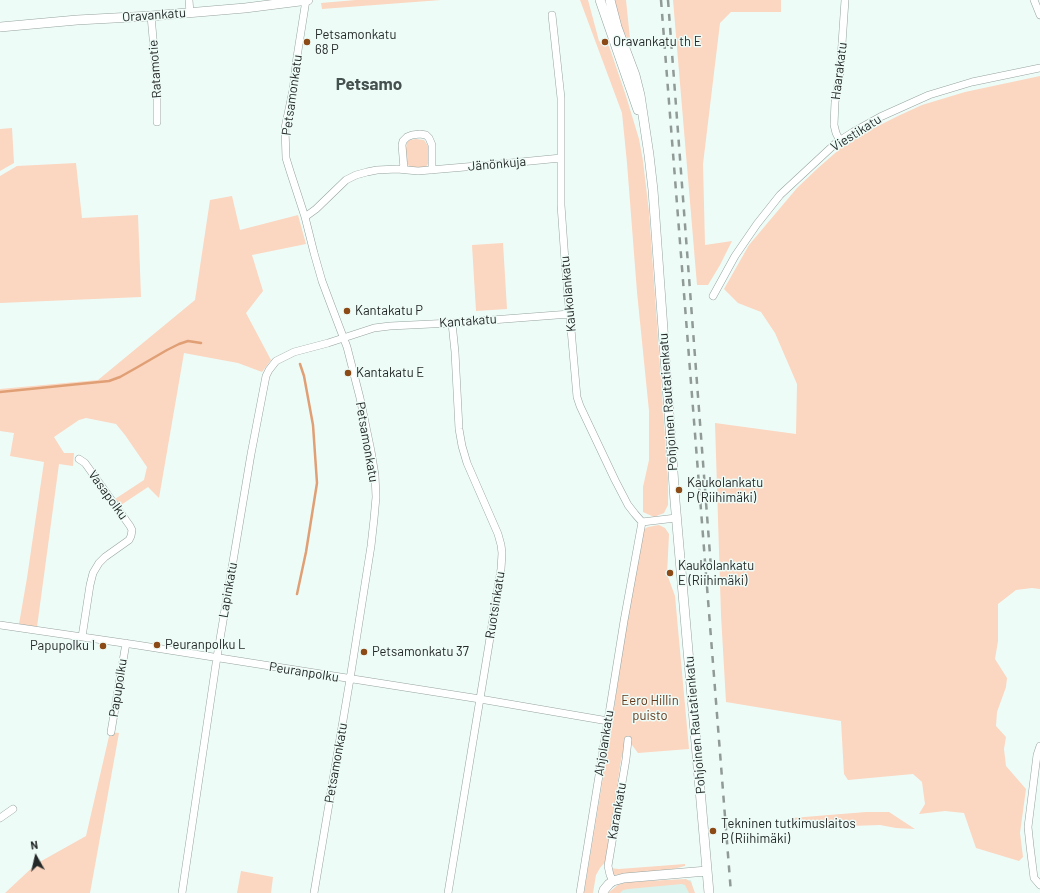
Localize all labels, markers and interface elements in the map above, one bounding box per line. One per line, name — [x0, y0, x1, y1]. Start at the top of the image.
street label: Oravankatu — [122, 5, 186, 25]
place label: Petsamonkatu 68 P — [315, 27, 396, 58]
place label: Oravankatu th E — [613, 34, 702, 50]
marker: Petsamonkatu 68 P — [302, 37, 312, 47]
marker: Oravankatu th E — [600, 37, 610, 47]
street label: Ratamotie — [145, 39, 165, 99]
street label: Haarakatu — [828, 41, 850, 101]
street label: Petsamonkatu — [279, 54, 305, 136]
district label: Petsamo — [336, 74, 402, 94]
street label: Viestikatu — [828, 111, 884, 155]
street label: Jänönkuja — [467, 154, 527, 174]
street label: Kaukolankatu — [557, 255, 579, 333]
place label: Kantakatu P — [355, 303, 423, 319]
marker: Kantakatu P — [342, 306, 352, 316]
street label: Kantakatu — [439, 311, 497, 331]
street label: Pohjoinen Rautatienkatu — [655, 333, 681, 471]
place label: Kantakatu E — [356, 365, 424, 381]
marker: Kantakatu E — [343, 368, 353, 378]
street label: Petsamonkatu — [352, 401, 382, 483]
street label: Vasapolku — [85, 467, 131, 523]
place label: Kaukolankatu P (Riihimäki) — [687, 475, 763, 506]
marker: Kaukolankatu P (Riihimäki) — [674, 485, 684, 495]
place label: Kaukolankatu E (Riihimäki) — [678, 558, 754, 589]
street label: Lapinkatu — [215, 561, 241, 619]
marker: Kaukolankatu E (Riihimäki) — [665, 568, 675, 578]
street label: Ruotsinkatu — [482, 570, 508, 640]
place label: Peuranpolku L — [165, 637, 245, 653]
place label: Papupolku I — [30, 638, 95, 654]
marker: Peuranpolku L — [152, 640, 162, 650]
marker: Papupolku I — [98, 641, 108, 651]
place label: Petsamonkatu 37 — [372, 644, 469, 660]
marker: Petsamonkatu 37 — [359, 647, 369, 657]
street label: Pohjoinen Rautatienkatu — [681, 656, 709, 794]
street label: Papupolku — [106, 658, 130, 718]
street label: Peuranpolku — [268, 659, 340, 685]
park label: Eero Hillin puisto — [621, 693, 679, 724]
street label: Ahjolankatu — [591, 709, 617, 777]
street label: Petsamonkatu — [321, 722, 351, 804]
street label: Karankatu — [604, 781, 630, 841]
place label: Tekninen tutkimuslaitos P (Riihimäki) — [721, 816, 856, 847]
marker: Tekninen tutkimuslaitos P (Riihimäki) — [708, 826, 718, 836]
north arrow — [16, 837, 56, 877]
text: N — [30, 838, 39, 852]

